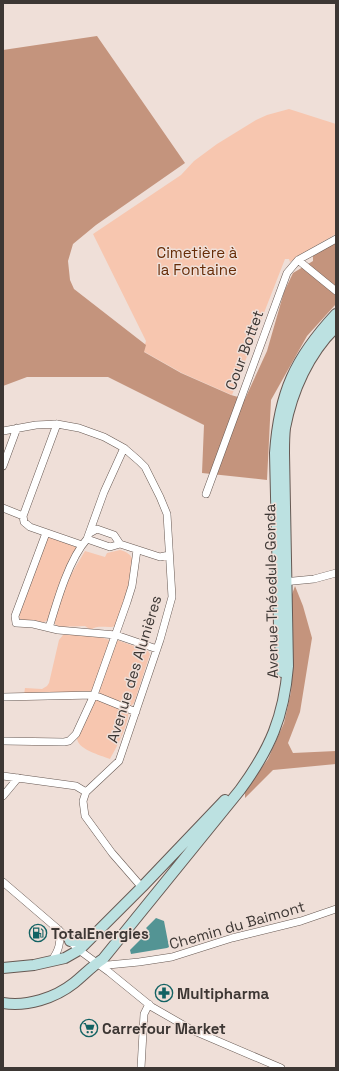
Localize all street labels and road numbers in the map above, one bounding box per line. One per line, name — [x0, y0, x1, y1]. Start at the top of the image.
street label: Cour Bottet — [221, 307, 267, 393]
street label: Avenue Théodule Gonda — [260, 503, 282, 678]
street label: Avenue des Alunières — [103, 593, 165, 745]
street label: Chemin du Baimont — [167, 897, 307, 953]

